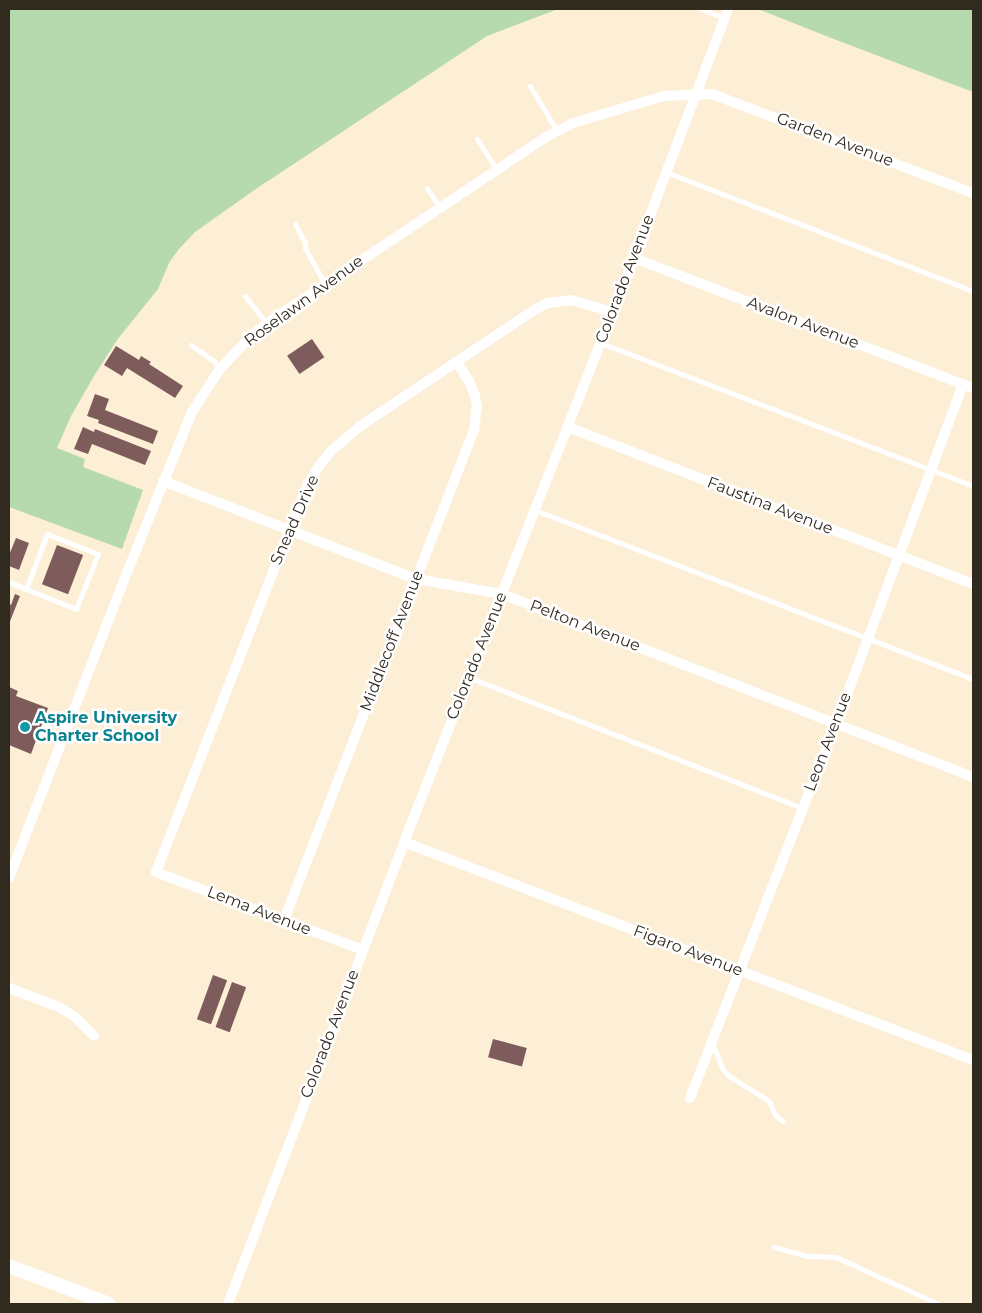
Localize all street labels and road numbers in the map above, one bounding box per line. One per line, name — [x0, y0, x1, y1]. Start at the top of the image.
street label: Garden Avenue — [774, 109, 896, 171]
street label: Colorado Avenue — [592, 212, 658, 346]
street label: Roselawn Avenue — [241, 251, 367, 351]
street label: Avalon Avenue — [744, 293, 862, 353]
street label: Snead Drive — [267, 472, 323, 568]
street label: Faustina Avenue — [704, 473, 836, 539]
street label: Middlecoff Avenue — [356, 568, 428, 714]
street label: Colorado Avenue — [443, 589, 511, 723]
street label: Pelton Avenue — [527, 596, 643, 656]
street label: Leon Avenue — [800, 690, 856, 794]
street label: Lema Avenue — [204, 882, 314, 940]
street label: Figaro Avenue — [631, 921, 745, 981]
street label: Colorado Avenue — [297, 967, 363, 1101]

